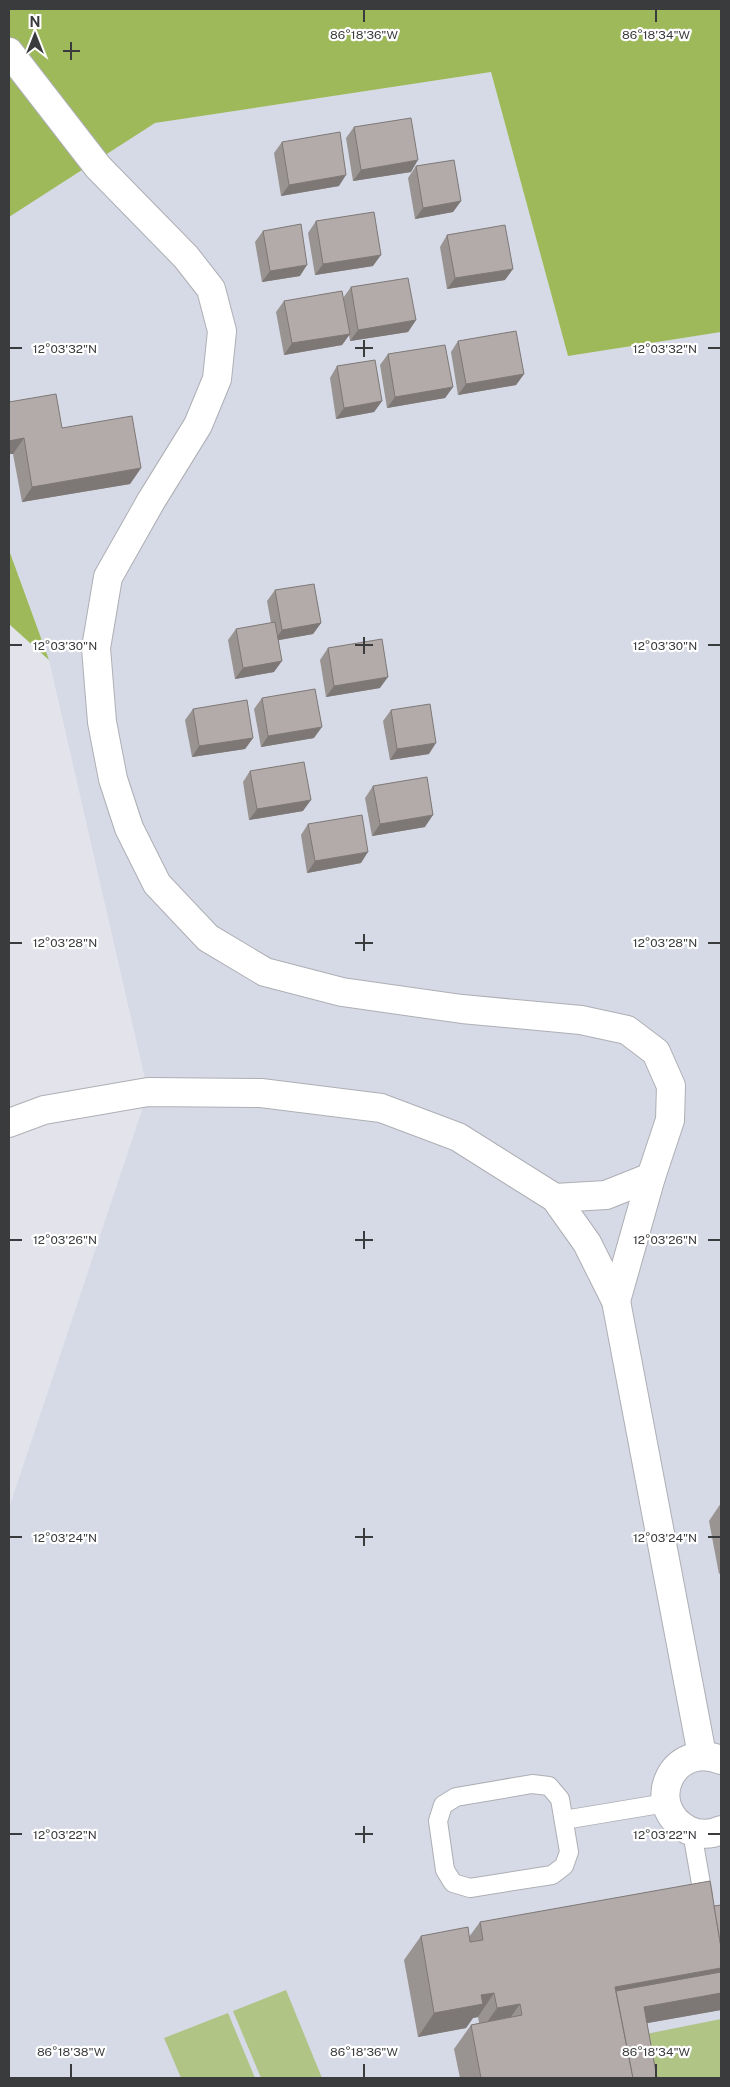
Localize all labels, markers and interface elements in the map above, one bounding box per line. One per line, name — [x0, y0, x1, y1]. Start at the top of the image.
north arrow — [10, 10, 60, 60]
text: N — [30, 14, 40, 30]
text: 86°18'36"W — [330, 28, 398, 42]
text: 86°18'34"W — [622, 28, 691, 42]
text: 12°03'32"N — [33, 342, 97, 356]
text: 12°03'32"N — [633, 342, 697, 356]
text: 12°03'30"N — [33, 639, 97, 653]
text: 12°03'30"N — [633, 639, 697, 653]
text: 12°03'28"N — [33, 936, 97, 950]
text: 12°03'28"N — [633, 936, 697, 950]
text: 12°03'26"N — [33, 1233, 97, 1247]
text: 12°03'26"N — [633, 1233, 697, 1247]
text: 12°03'24"N — [33, 1531, 97, 1545]
text: 12°03'24"N — [633, 1531, 697, 1545]
text: 12°03'22"N — [33, 1828, 97, 1842]
text: 12°03'22"N — [633, 1828, 697, 1842]
text: 86°18'38"W — [37, 2045, 106, 2059]
text: 86°18'36"W — [330, 2045, 398, 2059]
text: 86°18'34"W — [622, 2045, 691, 2059]

